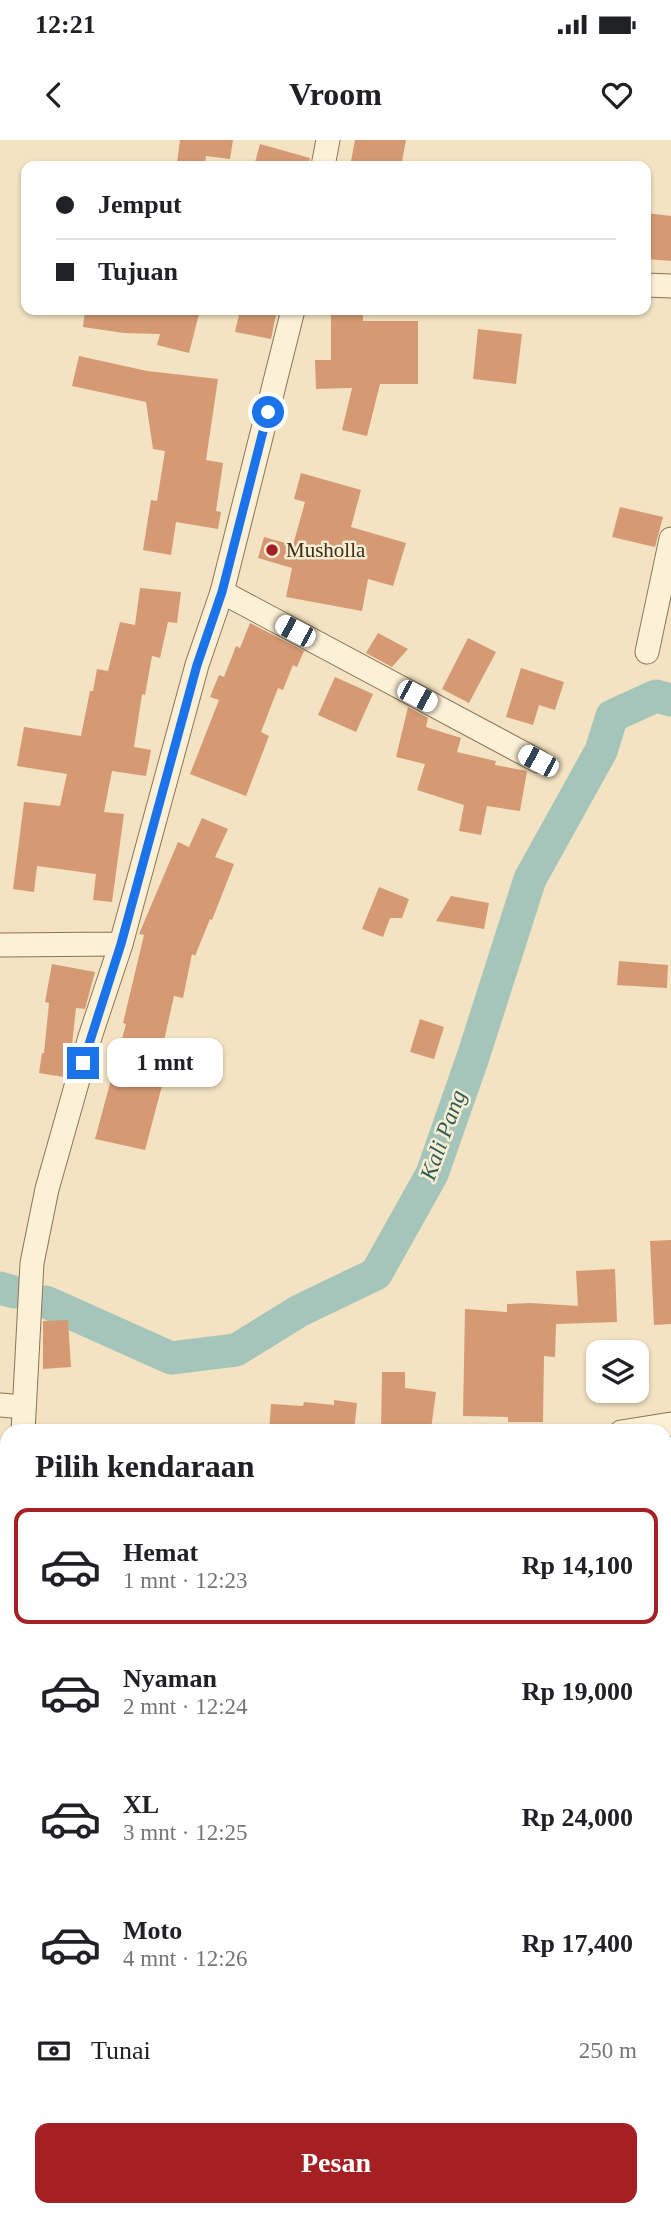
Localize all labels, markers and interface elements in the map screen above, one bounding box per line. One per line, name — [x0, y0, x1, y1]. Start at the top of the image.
text: 12:21 — [35, 10, 96, 39]
icon: back — [35, 76, 73, 114]
text: Vroom — [289, 76, 382, 112]
icon: heart — [598, 76, 636, 114]
text: Jemput — [98, 190, 182, 219]
text: Tujuan — [98, 257, 178, 286]
route start — [252, 396, 284, 428]
place label: Musholla — [286, 538, 366, 562]
marker: Musholla — [264, 542, 280, 558]
car — [272, 612, 319, 650]
car — [394, 677, 441, 715]
car — [515, 742, 562, 780]
callout: 1 mnt — [108, 1038, 223, 1088]
route end — [67, 1047, 99, 1079]
text: 1 mnt — [137, 1050, 193, 1075]
water label: Kali Pang — [415, 1087, 471, 1184]
map controls — [586, 1340, 649, 1403]
button: layers — [586, 1340, 649, 1403]
text: Pilih kendaraan — [35, 1448, 255, 1484]
icon: car — [39, 1535, 102, 1598]
text: Hemat — [123, 1538, 198, 1567]
text: Rp 14,100 — [522, 1551, 633, 1580]
text: 1 mnt · 12:23 — [123, 1568, 248, 1593]
icon: car — [39, 1661, 102, 1724]
text: Nyaman — [123, 1664, 217, 1693]
text: Rp 19,000 — [522, 1677, 633, 1706]
text: 2 mnt · 12:24 — [123, 1694, 248, 1719]
icon: car — [39, 1787, 102, 1850]
text: XL — [123, 1790, 159, 1819]
text: Rp 24,000 — [522, 1803, 633, 1832]
text: 3 mnt · 12:25 — [123, 1820, 248, 1845]
icon: car — [39, 1913, 102, 1976]
text: Moto — [123, 1916, 182, 1945]
text: Rp 17,400 — [522, 1929, 633, 1958]
text: 4 mnt · 12:26 — [123, 1946, 248, 1971]
icon: cash — [35, 2032, 73, 2070]
text: Tunai — [91, 2036, 151, 2065]
text: 250 m — [579, 2038, 637, 2063]
button: Pesan — [35, 2123, 637, 2203]

